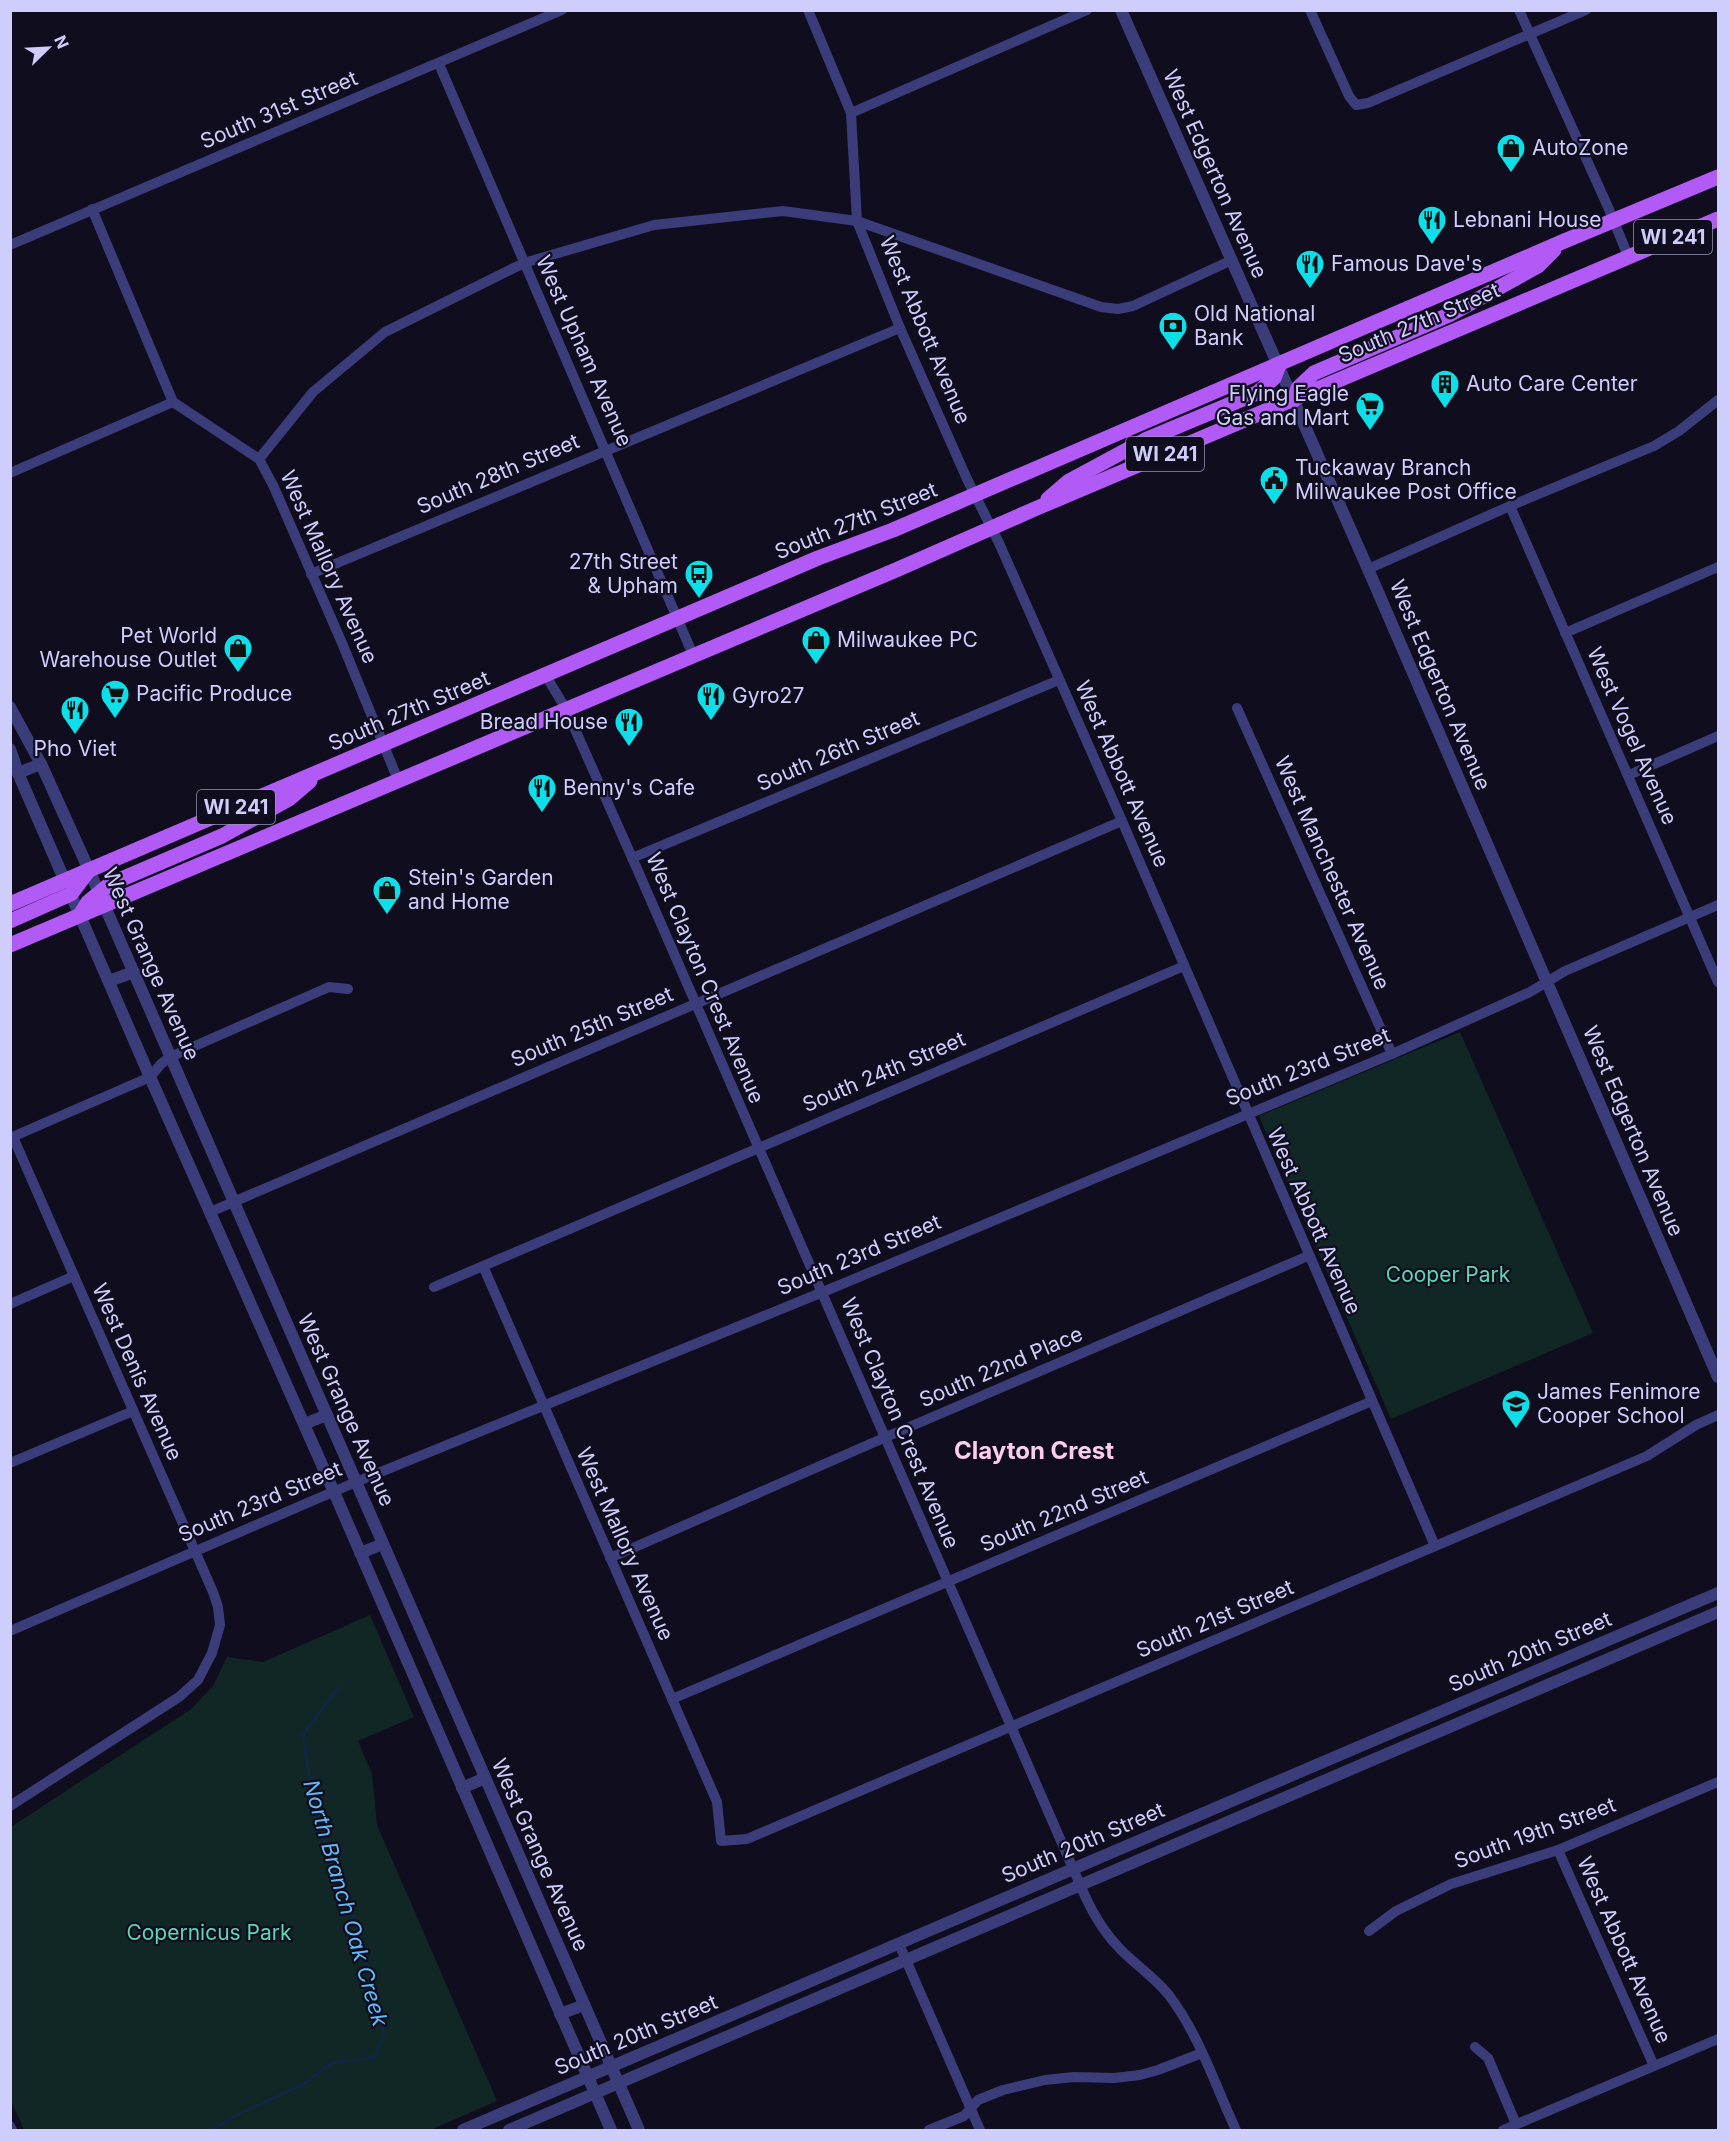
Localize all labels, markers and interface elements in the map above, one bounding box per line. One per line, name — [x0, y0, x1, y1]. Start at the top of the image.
north arrow — [18, 18, 78, 78]
text: N — [50, 32, 73, 52]
street label: South 31st Street — [196, 65, 361, 154]
street label: West Edgerton Avenue — [1158, 66, 1273, 282]
shop icon: AutoZone — [1495, 132, 1527, 174]
place label: AutoZone — [1532, 135, 1629, 160]
restaurant icon: Lebnani House — [1416, 204, 1448, 246]
place label: Lebnani House — [1453, 207, 1602, 232]
road number: WI 241 — [1634, 220, 1712, 254]
street label: West Abbott Avenue — [875, 232, 976, 427]
restaurant icon: Famous Dave's — [1294, 248, 1326, 290]
street label: West Upham Avenue — [531, 251, 638, 450]
place label: Famous Dave's — [1331, 251, 1482, 276]
street label: South 27th Street — [1334, 277, 1503, 368]
place label: Old National Bank — [1194, 301, 1315, 350]
bank icon: Old National Bank — [1157, 310, 1189, 352]
building icon: Auto Care Center — [1429, 368, 1461, 410]
place label: Auto Care Center — [1466, 371, 1638, 396]
place label: Flying Eagle Gas and Mart — [1216, 381, 1349, 430]
supermarket icon: Flying Eagle Gas and Mart — [1354, 390, 1386, 432]
street label: South 28th Street — [413, 428, 583, 519]
road number: WI 241 — [1126, 437, 1204, 471]
place label: Tuckaway Branch Milwaukee Post Office — [1295, 455, 1517, 504]
public building icon: Tuckaway Branch Milwaukee Post Office — [1258, 464, 1290, 506]
street label: West Mallory Avenue — [276, 466, 383, 667]
street label: South 27th Street — [771, 477, 941, 564]
place label: 27th Street & Upham — [569, 549, 678, 598]
bus stop icon: 27th Street & Upham — [683, 558, 715, 600]
street label: West Edgerton Avenue — [1385, 576, 1496, 794]
place label: Pet World Warehouse Outlet — [40, 623, 217, 672]
shop icon: Milwaukee PC — [800, 624, 832, 666]
place label: Milwaukee PC — [837, 627, 978, 652]
shop icon: Pet World Warehouse Outlet — [222, 632, 254, 674]
street label: West Vogel Avenue — [1582, 643, 1683, 828]
street label: South 27th Street — [324, 665, 493, 756]
street label: West Abbott Avenue — [1070, 677, 1175, 871]
supermarket icon: Pacific Produce — [99, 678, 131, 720]
restaurant icon: Gyro27 — [695, 680, 727, 722]
place label: Pacific Produce — [136, 681, 292, 706]
place label: Gyro27 — [732, 683, 804, 708]
restaurant icon: Pho Viet — [59, 694, 91, 736]
street label: South 26th Street — [753, 705, 923, 796]
restaurant icon: Bread House — [613, 706, 645, 748]
place label: Bread House — [480, 709, 608, 734]
place label: Pho Viet — [33, 736, 117, 761]
street label: West Manchester Avenue — [1270, 752, 1395, 994]
restaurant icon: Benny's Cafe — [526, 772, 558, 814]
place label: Benny's Cafe — [563, 775, 695, 800]
road number: WI 241 — [197, 790, 275, 824]
street label: West Clayton Crest Avenue — [641, 849, 770, 1107]
street label: West Grange Avenue — [98, 864, 205, 1064]
place label: Stein's Garden and Home — [408, 865, 554, 914]
shop icon: Stein's Garden and Home — [371, 874, 403, 916]
street label: South 25th Street — [507, 981, 677, 1072]
street label: South 23rd Street — [1222, 1022, 1394, 1111]
street label: West Edgerton Avenue — [1578, 1022, 1689, 1240]
street label: South 24th Street — [799, 1026, 969, 1117]
street label: West Abbott Avenue — [1262, 1124, 1367, 1318]
street label: South 23rd Street — [773, 1209, 944, 1300]
park label: Cooper Park — [1386, 1262, 1511, 1287]
street label: West Denis Avenue — [87, 1279, 188, 1464]
street label: West Clayton Crest Avenue — [836, 1294, 965, 1552]
street label: West Grange Avenue — [293, 1310, 400, 1510]
street label: South 22nd Place — [915, 1321, 1086, 1412]
place label: James Fenimore Cooper School — [1537, 1379, 1701, 1428]
school or university icon: James Fenimore Cooper School — [1500, 1388, 1532, 1430]
district label: Clayton Crest — [954, 1436, 1114, 1465]
street label: West Mallory Avenue — [572, 1443, 679, 1644]
street label: South 23rd Street — [174, 1456, 345, 1547]
street label: South 22nd Street — [976, 1464, 1152, 1557]
street label: South 21st Street — [1133, 1574, 1297, 1663]
street label: South 20th Street — [1445, 1606, 1615, 1697]
street label: West Grange Avenue — [487, 1755, 594, 1955]
water label: North Branch Oak Creek — [298, 1777, 394, 2030]
street label: South 19th Street — [1451, 1792, 1619, 1873]
street label: South 20th Street — [998, 1797, 1168, 1888]
street label: West Abbott Avenue — [1572, 1853, 1677, 2047]
park label: Copernicus Park — [126, 1920, 292, 1945]
street label: South 20th Street — [551, 1989, 721, 2080]

